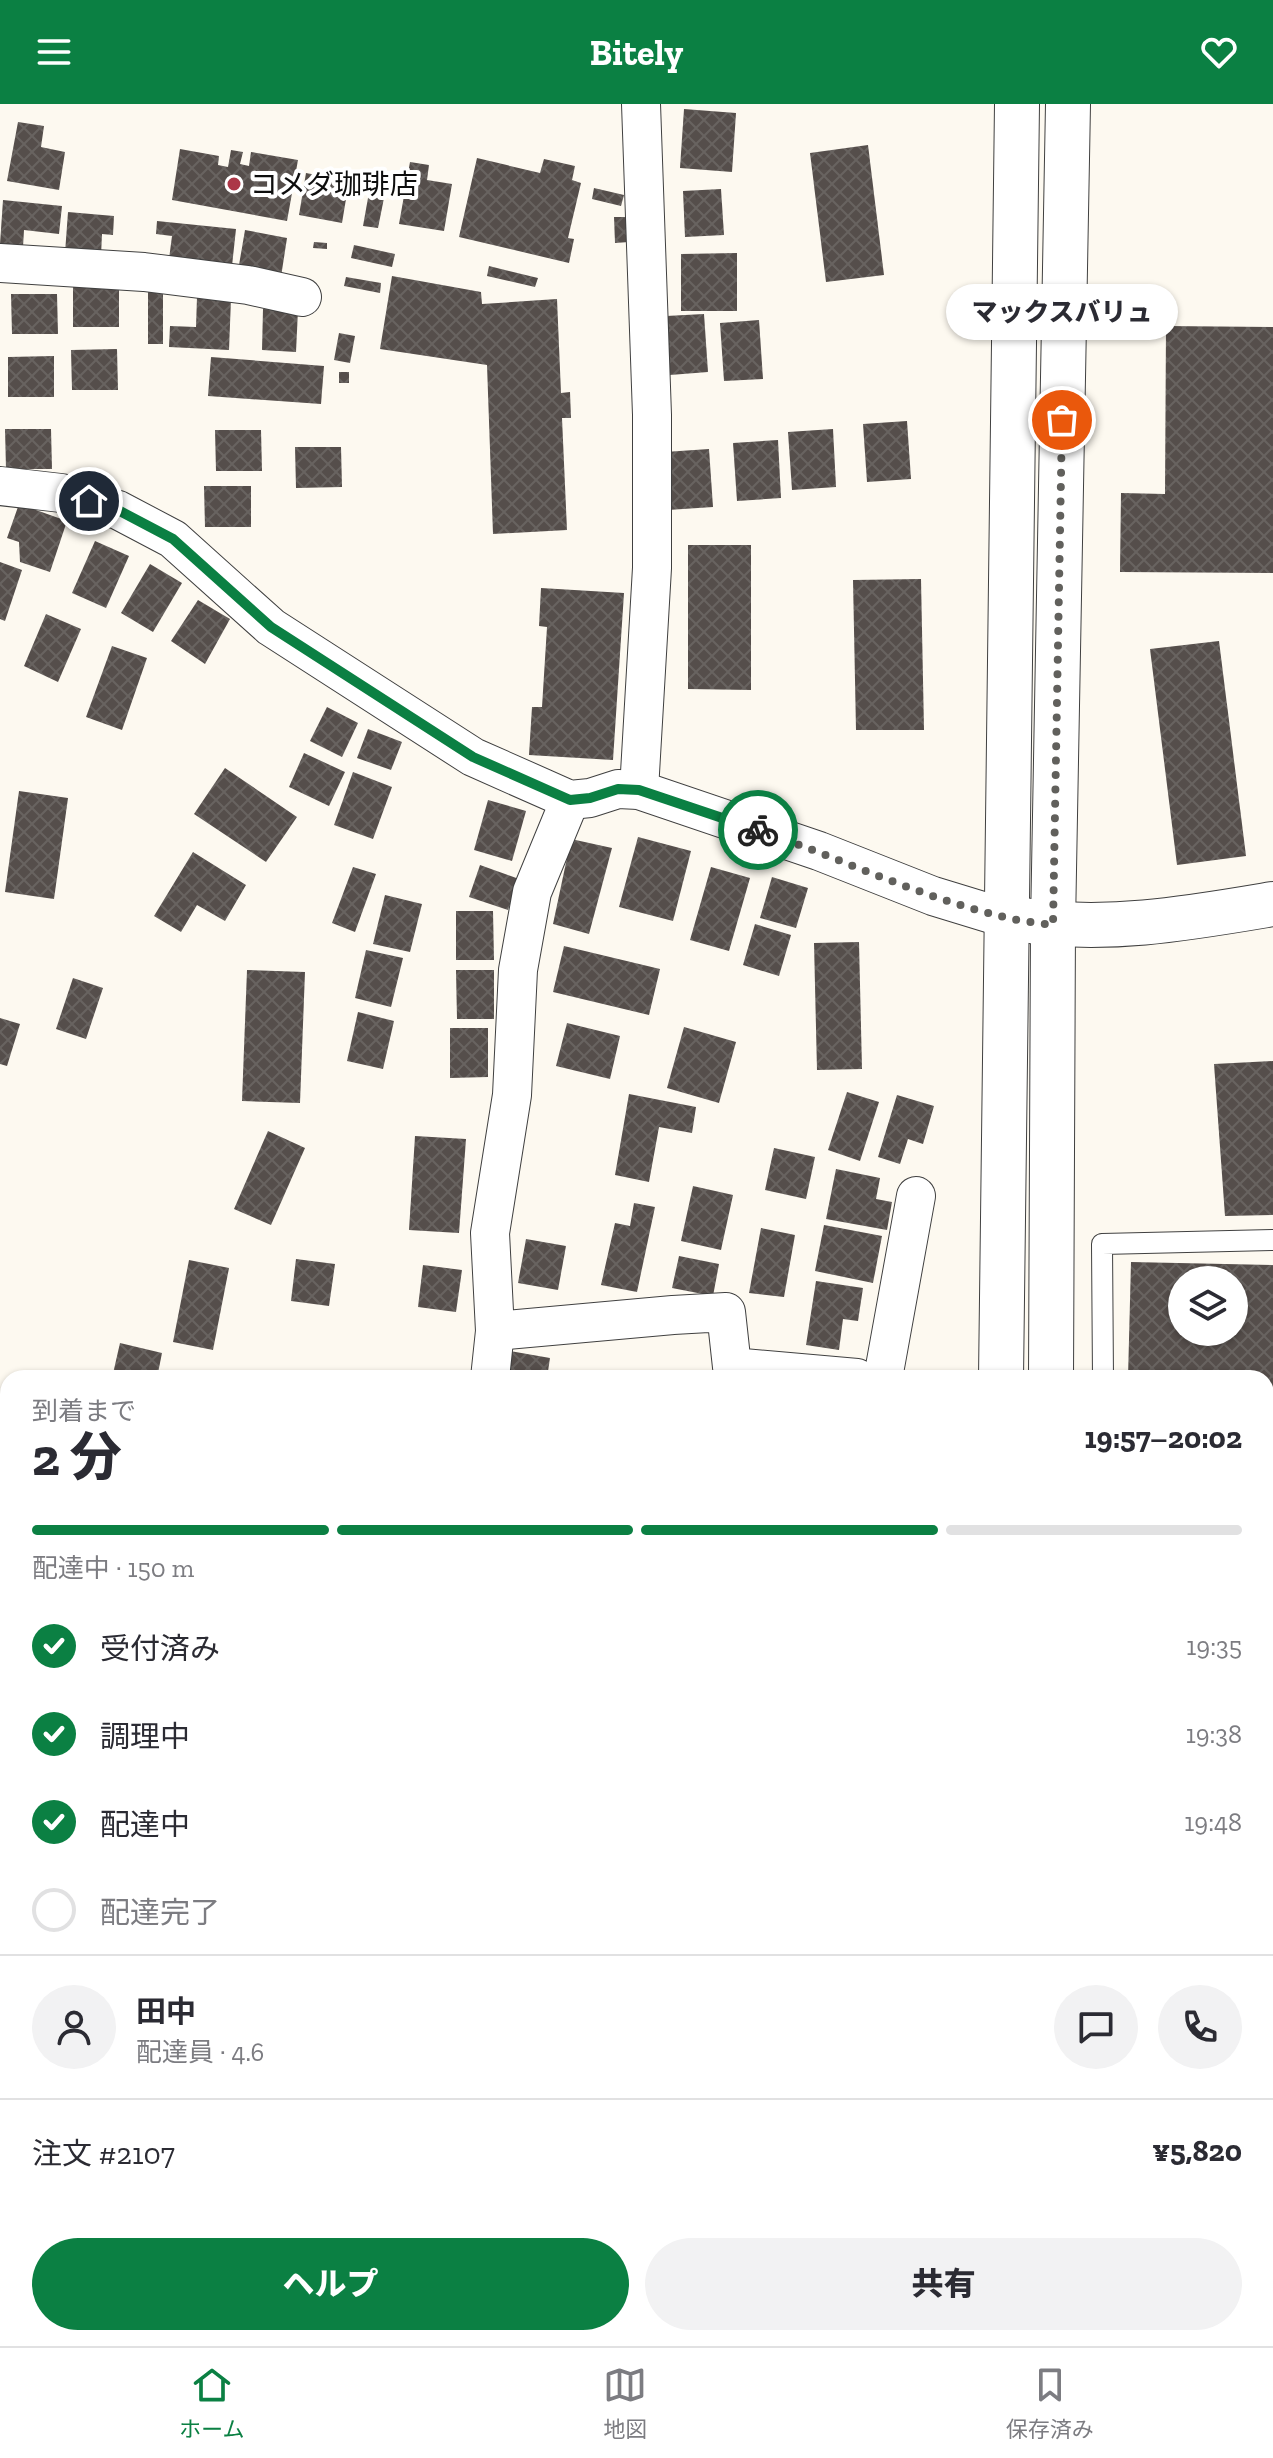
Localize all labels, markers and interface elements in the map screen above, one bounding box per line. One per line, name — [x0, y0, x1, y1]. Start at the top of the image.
icon: menu — [32, 30, 76, 74]
icon: heart — [1197, 30, 1241, 74]
text: Bitely — [590, 31, 683, 74]
place label: コメダ珈琲店 — [250, 168, 418, 201]
marker: コメダ珈琲店 — [225, 175, 243, 193]
callout: マックスバリュ — [946, 284, 1178, 340]
text: マックスバリュ — [971, 296, 1153, 328]
pin — [1028, 386, 1096, 454]
icon: bag — [1040, 398, 1084, 442]
pin — [55, 467, 123, 535]
icon: home — [67, 479, 111, 523]
courier — [718, 790, 798, 870]
icon: bike — [736, 808, 780, 852]
map controls — [1168, 1266, 1248, 1346]
button: layers — [1168, 1266, 1248, 1346]
text: 到着まで — [32, 1395, 136, 1427]
text: 19:57–20:02 — [1084, 1420, 1242, 1456]
text: 2 分 — [32, 1426, 122, 1488]
text: 配達中 · 150 m — [32, 1552, 194, 1584]
icon: check — [32, 1624, 76, 1668]
text: 19:35 — [1186, 1630, 1242, 1662]
text: 受付済み — [100, 1631, 220, 1667]
icon: check — [32, 1712, 76, 1756]
text: 19:38 — [1186, 1718, 1242, 1750]
text: 調理中 — [100, 1719, 190, 1755]
icon: check — [32, 1800, 76, 1844]
text: 19:48 — [1184, 1806, 1242, 1838]
text: 配達中 — [100, 1807, 190, 1843]
text: 配達完了 — [100, 1895, 220, 1931]
button: person — [32, 1985, 116, 2069]
button: chat — [1054, 1985, 1138, 2069]
button: phone — [1158, 1985, 1242, 2069]
text: 田中 — [136, 1994, 196, 2030]
text: 配達員 · 4.6 — [136, 2036, 264, 2068]
text: ¥5,820 — [1152, 2133, 1242, 2169]
text: 注文 #2107 — [32, 2136, 175, 2172]
button: ヘルプ — [32, 2238, 629, 2330]
button: 共有 — [645, 2238, 1242, 2330]
tab: ホーム — [179, 2363, 245, 2443]
tab: 地図 — [603, 2363, 647, 2443]
tab: 保存済み — [1006, 2363, 1094, 2443]

